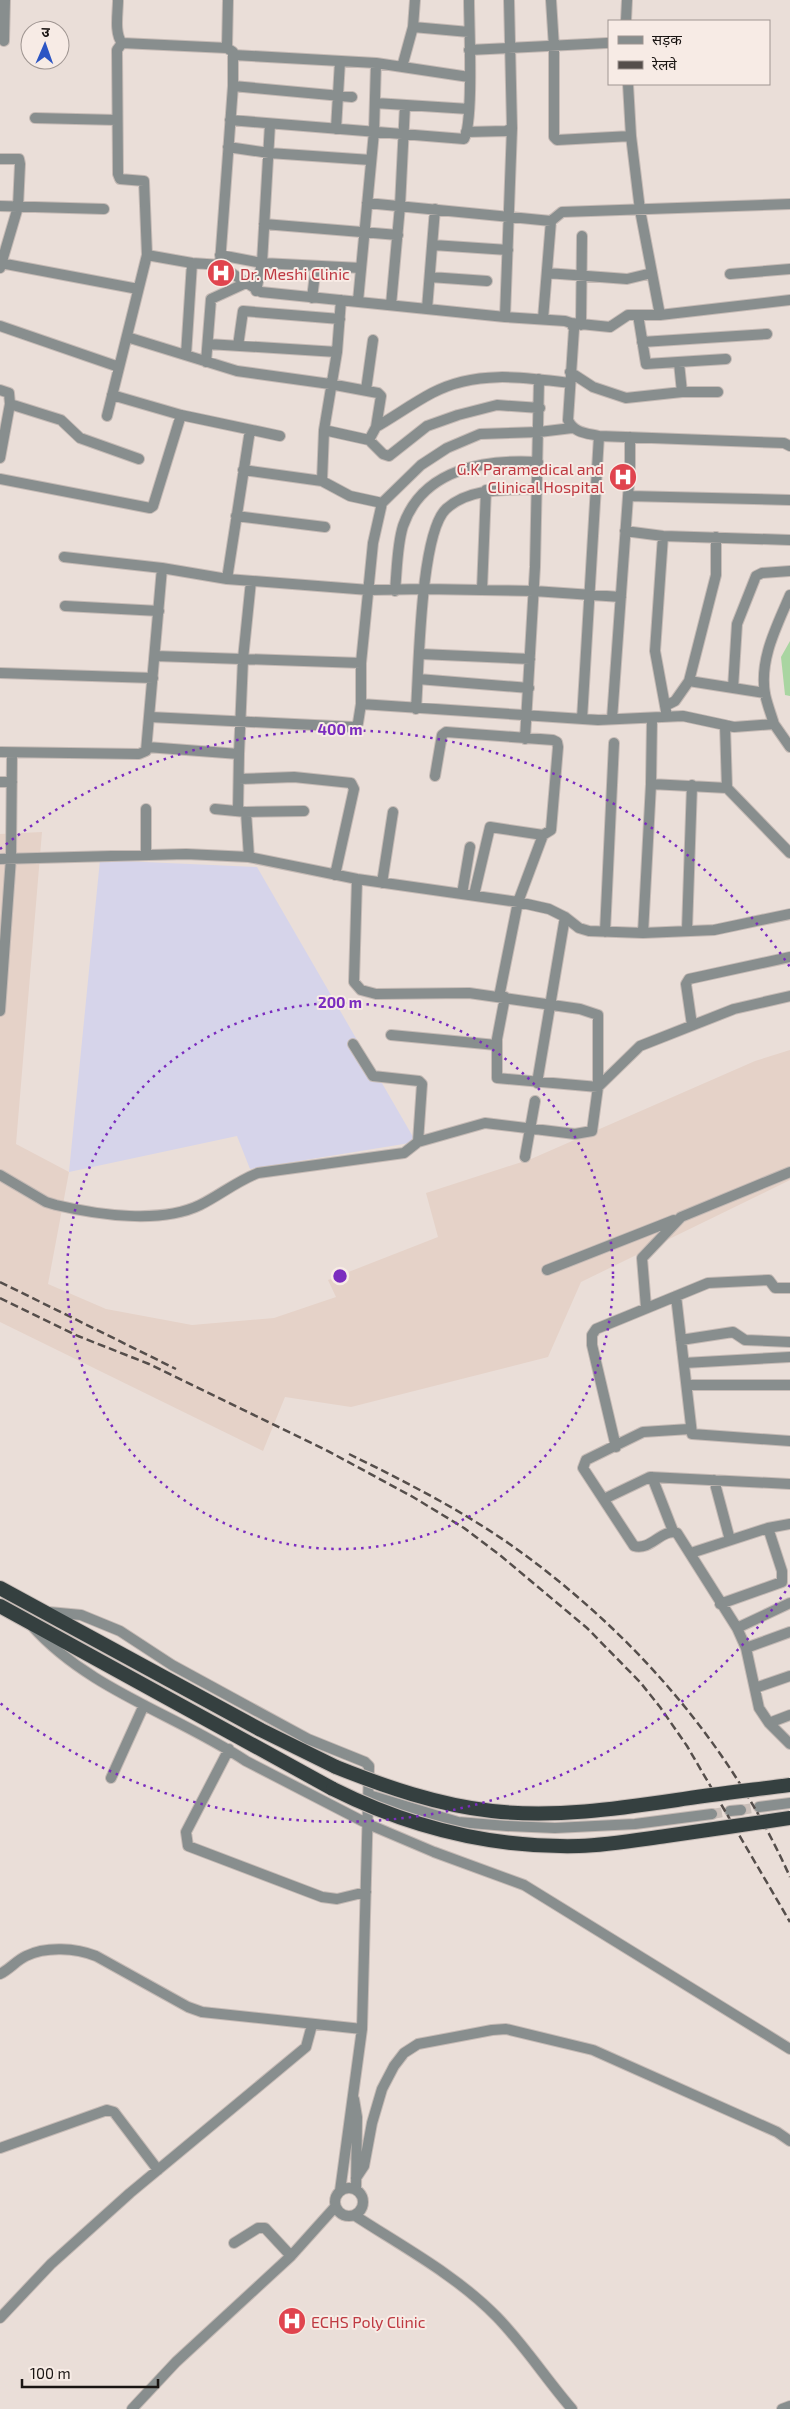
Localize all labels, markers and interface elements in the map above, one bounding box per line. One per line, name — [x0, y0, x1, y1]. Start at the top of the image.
north arrow — [20, 20, 70, 70]
legend — [608, 20, 770, 85]
text: उ — [41, 23, 51, 40]
text: सड़क — [652, 30, 682, 48]
text: रेलवे — [651, 55, 677, 73]
hospital icon: Dr. Meshi Clinic — [206, 258, 236, 288]
place label: Dr. Meshi Clinic — [240, 264, 350, 283]
place label: G.K Paramedical and Clinical Hospital — [457, 459, 604, 496]
hospital icon: G.K Paramedical and Clinical Hospital — [608, 462, 638, 492]
text: 400 m — [318, 720, 362, 738]
text: 200 m — [318, 993, 362, 1011]
centre of rings — [331, 1267, 349, 1285]
hospital icon: ECHS Poly Clinic — [277, 2306, 307, 2336]
place label: ECHS Poly Clinic — [311, 2312, 426, 2331]
scale bar — [22, 2356, 159, 2388]
text: 100 m — [30, 2364, 71, 2382]

